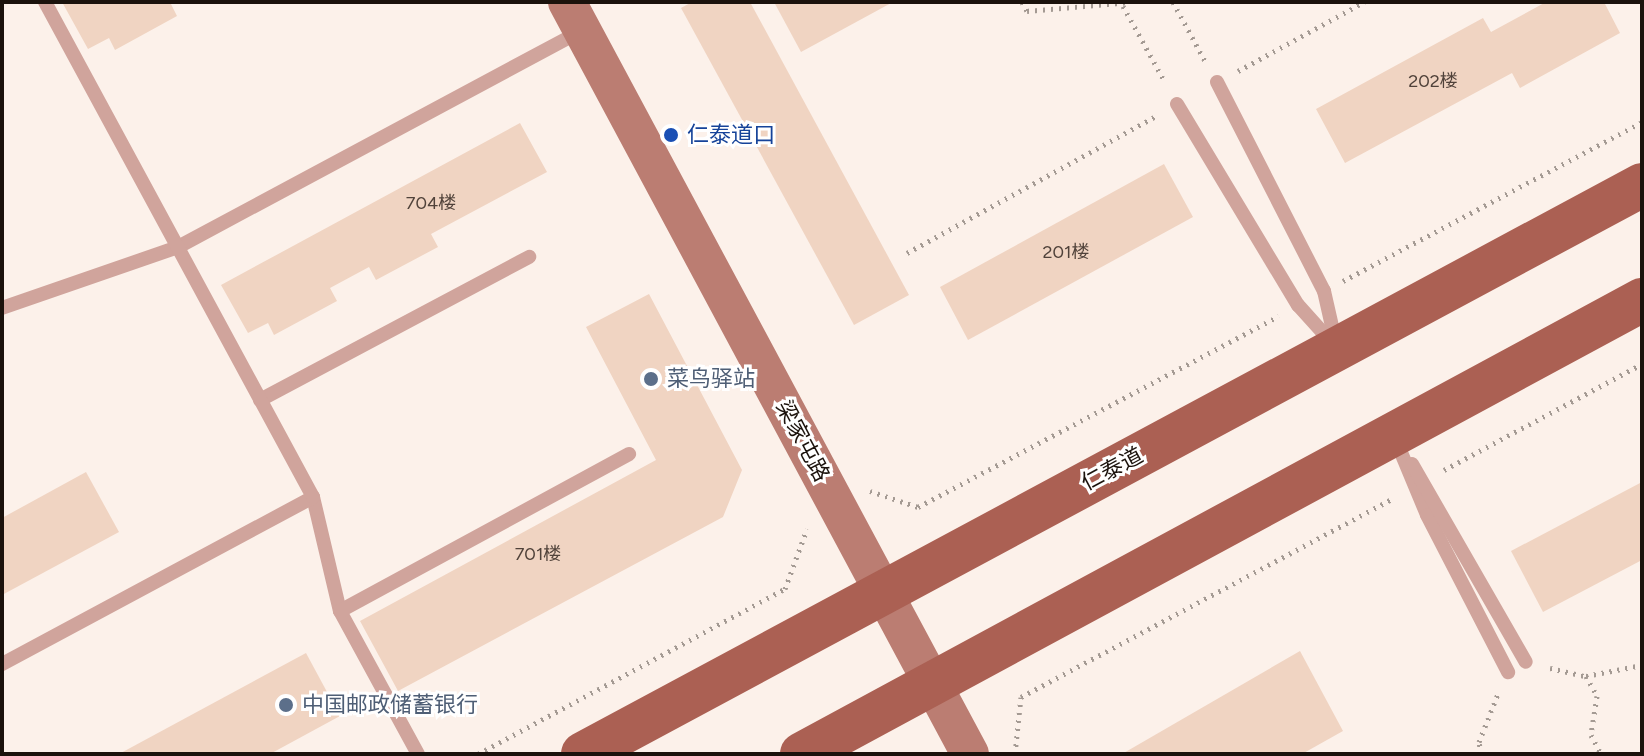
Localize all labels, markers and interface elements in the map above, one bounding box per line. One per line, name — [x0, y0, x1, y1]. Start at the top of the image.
house number: 202楼 — [1408, 70, 1458, 92]
place label: 仁泰道口 — [687, 122, 775, 148]
marker: 仁泰道口 — [662, 126, 680, 144]
house number: 704楼 — [406, 192, 456, 214]
house number: 201楼 — [1042, 241, 1090, 263]
place label: 菜鸟驿站 — [667, 366, 755, 392]
marker: 菜鸟驿站 — [642, 370, 660, 388]
street label: 梁家屯路 — [771, 396, 835, 486]
street label: 仁泰道 — [1077, 442, 1147, 496]
house number: 701楼 — [515, 543, 561, 565]
place label: 中国邮政储蓄银行 — [302, 692, 478, 718]
marker: 中国邮政储蓄银行 — [277, 696, 295, 714]

